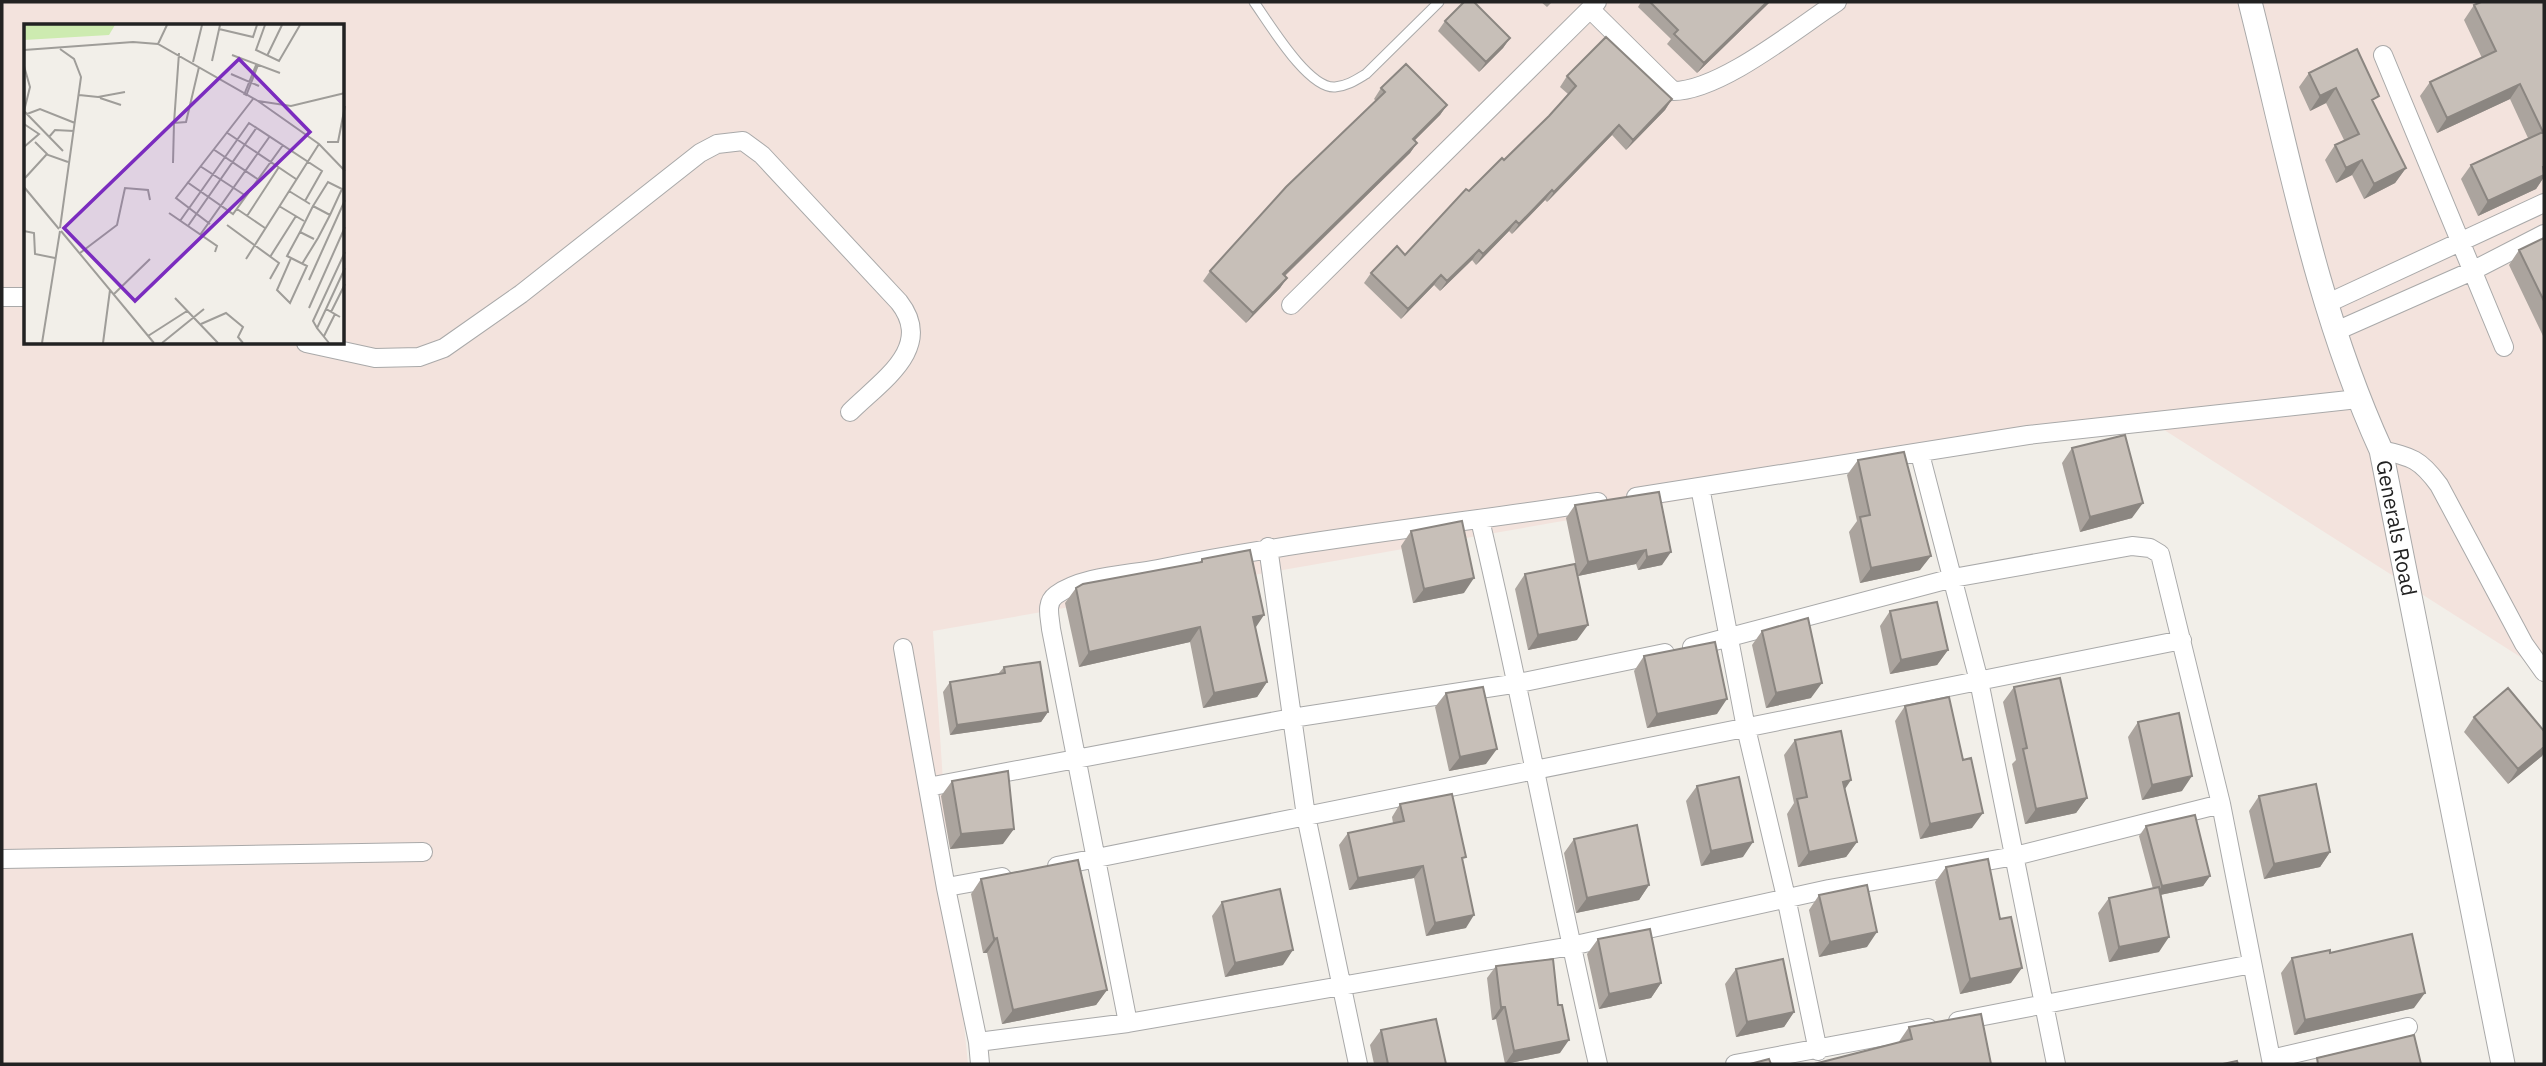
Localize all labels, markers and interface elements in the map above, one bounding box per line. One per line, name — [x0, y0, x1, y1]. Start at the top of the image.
inset map — [24, 24, 345, 345]
street label: Generals Road — [2370, 458, 2424, 598]

